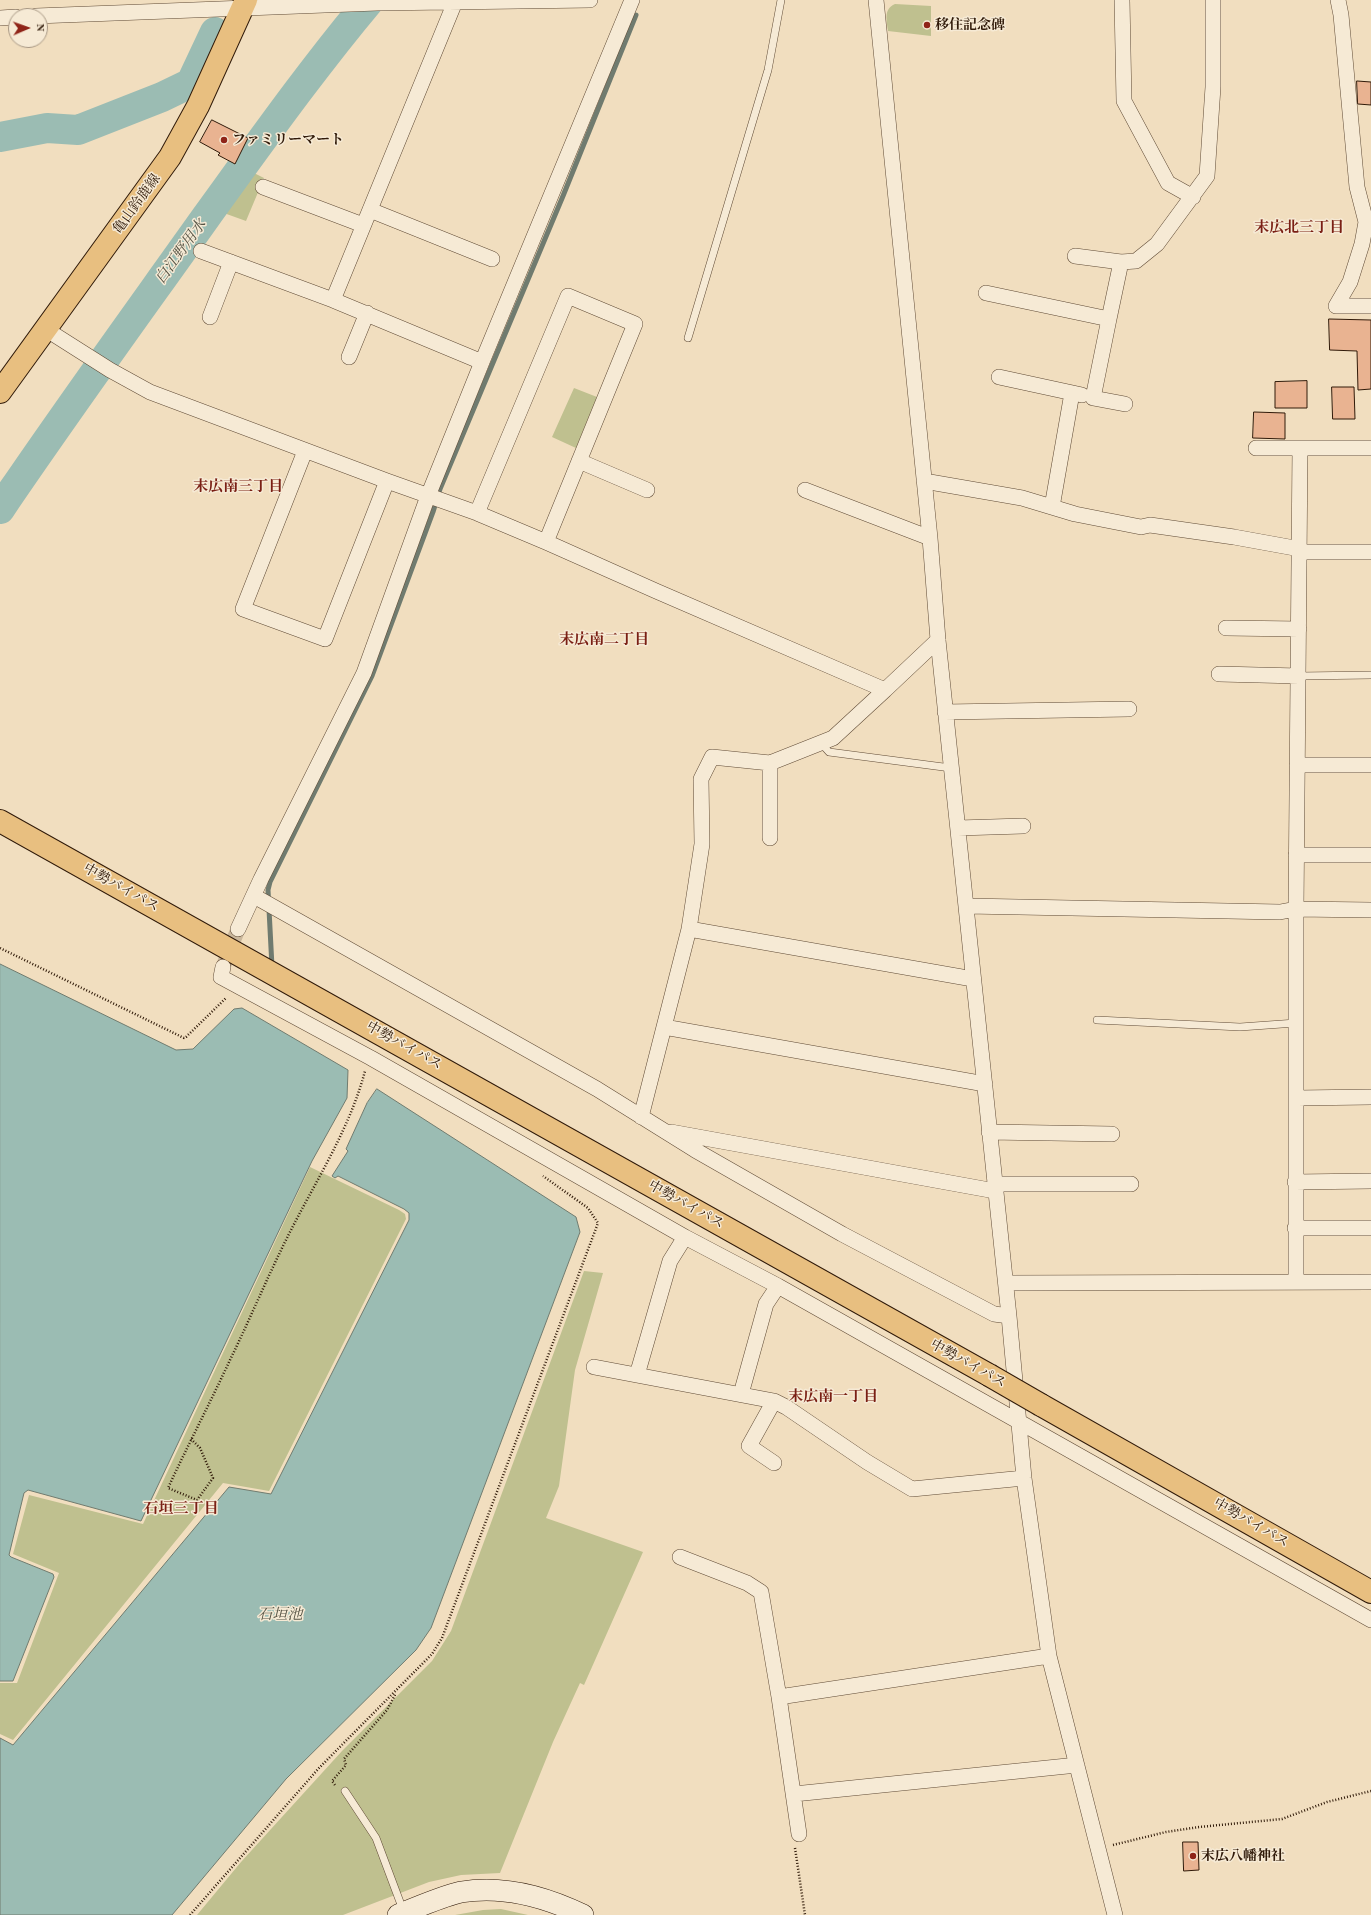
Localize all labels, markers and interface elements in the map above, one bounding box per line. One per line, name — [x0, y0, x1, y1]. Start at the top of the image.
north arrow — [8, 8, 48, 48]
place label: 移住記念碑 — [935, 17, 1005, 33]
marker: 移住記念碑 — [922, 20, 932, 30]
text: N — [34, 23, 45, 32]
place label: ファミリーマート — [232, 132, 344, 148]
marker: ファミリーマート — [219, 135, 229, 145]
street label: 亀山鈴鹿線 — [110, 171, 164, 237]
water label: 白江野用水 — [152, 216, 210, 288]
district label: 末広北三丁目 — [1254, 219, 1344, 237]
district label: 末広南三丁目 — [193, 478, 283, 496]
district label: 末広南二丁目 — [559, 631, 649, 649]
street label: 中勢バイパス — [80, 860, 162, 916]
street label: 中勢バイパス — [363, 1018, 445, 1074]
street label: 中勢バイパス — [645, 1177, 727, 1233]
street label: 中勢バイパス — [927, 1336, 1009, 1392]
district label: 末広南一丁目 — [788, 1388, 878, 1406]
street label: 中勢バイパス — [1210, 1495, 1292, 1551]
district label: 石垣三丁目 — [144, 1500, 218, 1518]
water label: 石垣池 — [258, 1606, 302, 1624]
place label: 末広八幡神社 — [1201, 1848, 1285, 1864]
marker: 末広八幡神社 — [1188, 1851, 1198, 1861]

